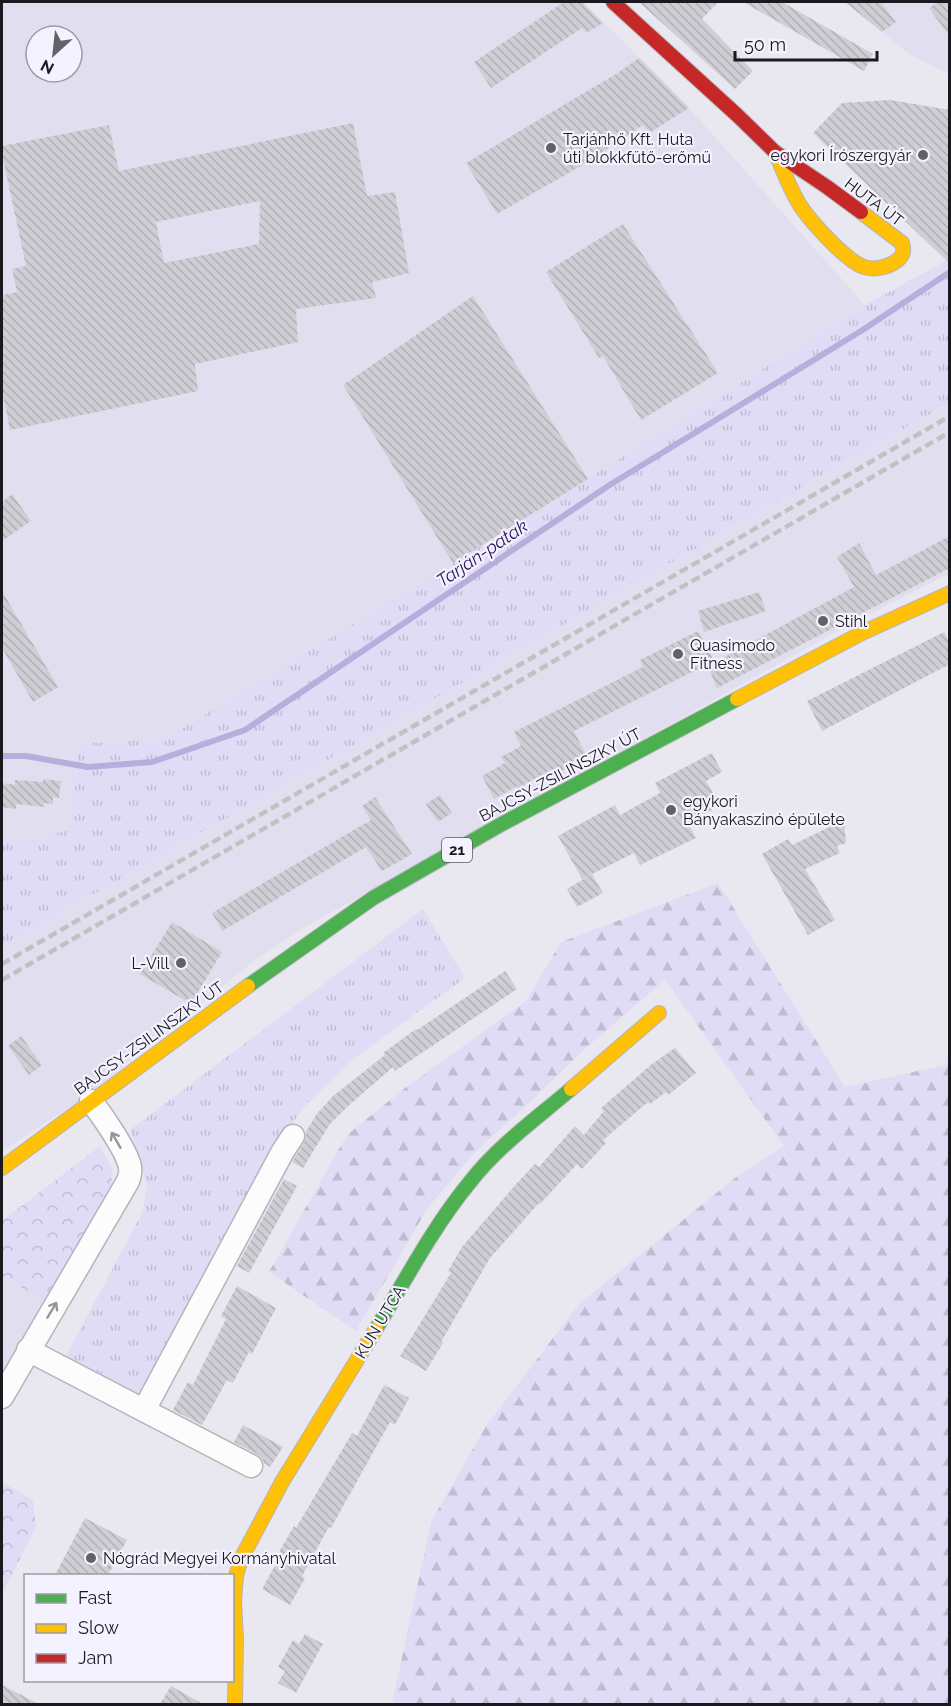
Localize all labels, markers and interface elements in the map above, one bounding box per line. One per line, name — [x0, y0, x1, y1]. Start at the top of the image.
north arrow — [24, 24, 84, 84]
scale bar — [735, 24, 878, 62]
text: 50 m — [744, 34, 786, 55]
text: N — [38, 56, 57, 78]
place label: Tarjánhő Kft. Huta úti blokkfűtő-erőmű — [563, 130, 711, 167]
marker: Tarjánhő Kft. Huta úti blokkfűtő-erőmű — [544, 141, 558, 155]
place label: egykori Írószergyár — [771, 145, 911, 165]
marker: egykori Írószergyár — [916, 148, 930, 162]
street label: HUTA ÚT — [841, 173, 908, 230]
water label: Tarján-patak — [433, 515, 532, 591]
place label: Stihl — [835, 612, 868, 631]
marker: Stihl — [816, 614, 830, 628]
place label: Quasimodo Fitness — [690, 636, 775, 673]
marker: Quasimodo Fitness — [671, 647, 685, 661]
street label: BAJCSY-ZSILINSZKY ÚT — [475, 723, 644, 826]
place label: egykori Bányakaszinó épülete — [683, 792, 845, 829]
marker: egykori Bányakaszinó épülete — [664, 803, 678, 817]
road number: 21 — [442, 838, 472, 862]
place label: L-Vill — [132, 954, 170, 973]
marker: L-Vill — [174, 956, 188, 970]
street label: BAJCSY-ZSILINSZKY ÚT — [70, 976, 228, 1099]
one-way arrow — [110, 1132, 122, 1149]
street label: KUN UTCA — [351, 1282, 409, 1362]
one-way arrow — [46, 1302, 58, 1319]
place label: Nógrád Megyei Kormányhivatal — [103, 1549, 337, 1568]
marker: Nógrád Megyei Kormányhivatal — [84, 1551, 98, 1565]
legend — [24, 1574, 234, 1682]
text: Fast — [78, 1587, 112, 1608]
text: Slow — [78, 1617, 119, 1638]
text: Jam — [78, 1647, 113, 1668]

